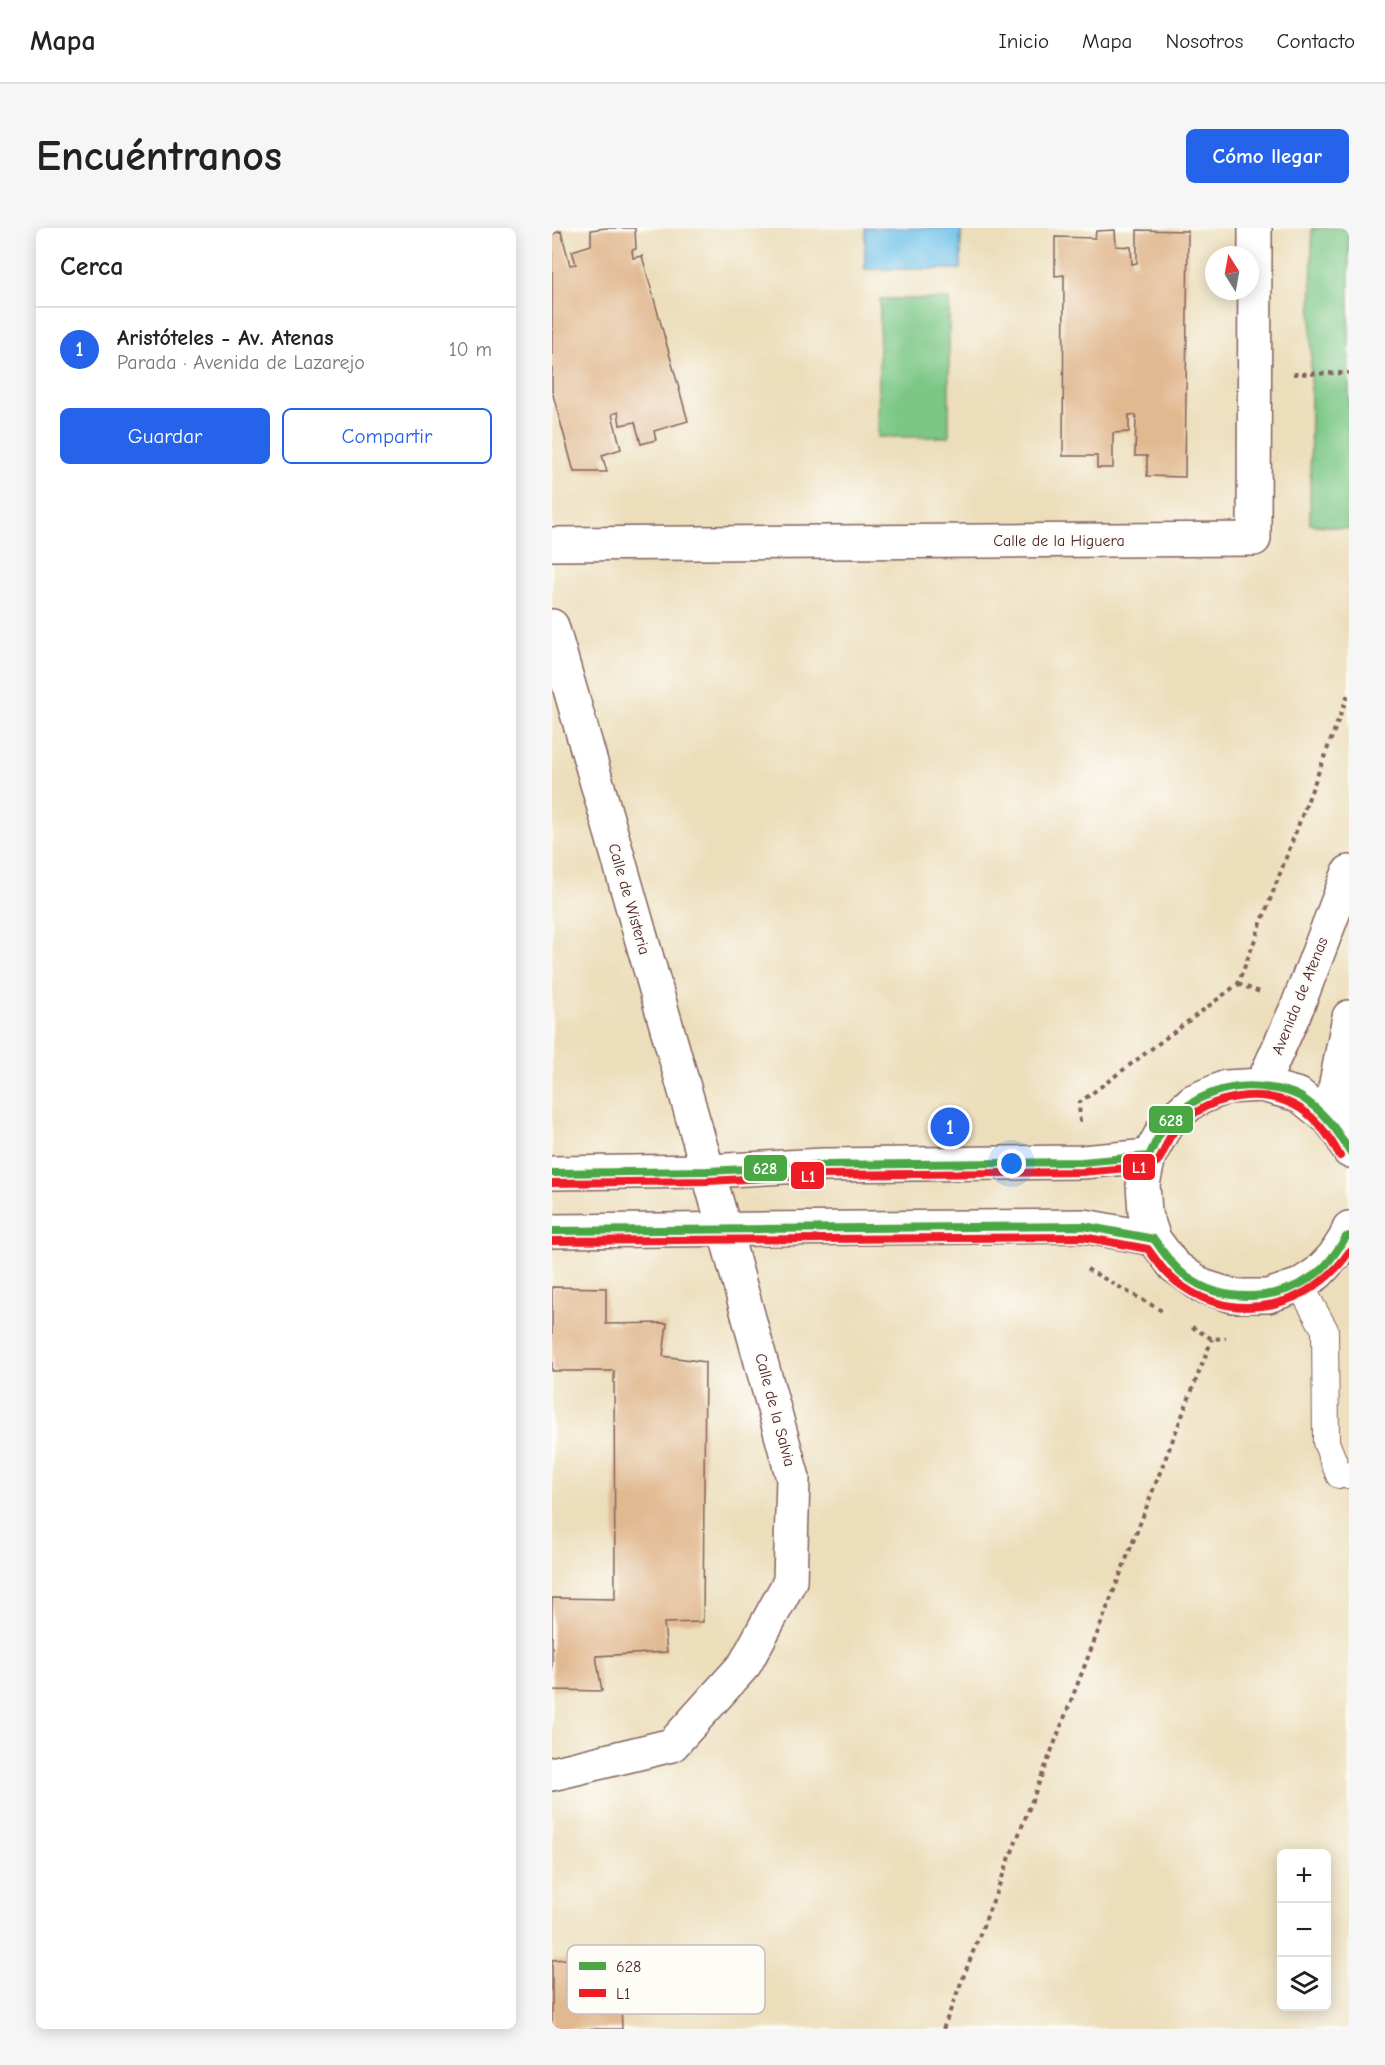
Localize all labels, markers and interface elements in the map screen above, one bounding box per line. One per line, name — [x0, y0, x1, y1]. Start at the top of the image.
text: Mapa — [30, 25, 96, 57]
text: Inicio — [998, 29, 1049, 53]
text: Mapa — [1082, 29, 1132, 53]
text: Nosotros — [1165, 29, 1244, 53]
text: Contacto — [1277, 29, 1355, 53]
button: Cómo llegar — [1186, 129, 1349, 183]
text: Encuéntranos — [36, 132, 282, 181]
north arrow — [1205, 246, 1259, 300]
text: Cerca — [60, 252, 124, 282]
text: Aristóteles - Av. Atenas — [117, 325, 334, 351]
text: 1 — [76, 338, 83, 361]
text: 10 m — [449, 338, 492, 361]
text: Parada · Avenida de Lazarejo — [117, 351, 365, 374]
button: Guardar — [60, 408, 270, 464]
button: Compartir — [282, 408, 492, 464]
street label: Calle de la Higuera — [993, 532, 1125, 550]
street label: Calle de Wisteria — [605, 841, 653, 957]
street label: Avenida de Atenas — [1268, 934, 1332, 1057]
pin: 1 — [930, 1104, 970, 1150]
line badge: 628 — [1148, 1105, 1194, 1134]
text: 628 — [1159, 1112, 1183, 1130]
your location — [997, 1149, 1026, 1178]
line badge: L1 — [1122, 1153, 1156, 1181]
line badge: 628 — [743, 1154, 788, 1182]
text: L1 — [1132, 1159, 1146, 1177]
text: 628 — [753, 1160, 777, 1178]
line badge: L1 — [790, 1161, 825, 1190]
text: L1 — [801, 1168, 815, 1186]
street label: Calle de la Salvia — [751, 1351, 799, 1469]
map controls — [1277, 1849, 1331, 2011]
button: + — [1277, 1849, 1331, 1903]
button: − — [1277, 1903, 1331, 1957]
legend — [567, 1945, 765, 2014]
button: layers — [1277, 1957, 1331, 2011]
text: 628 — [616, 1958, 641, 1976]
text: L1 — [616, 1985, 630, 2003]

